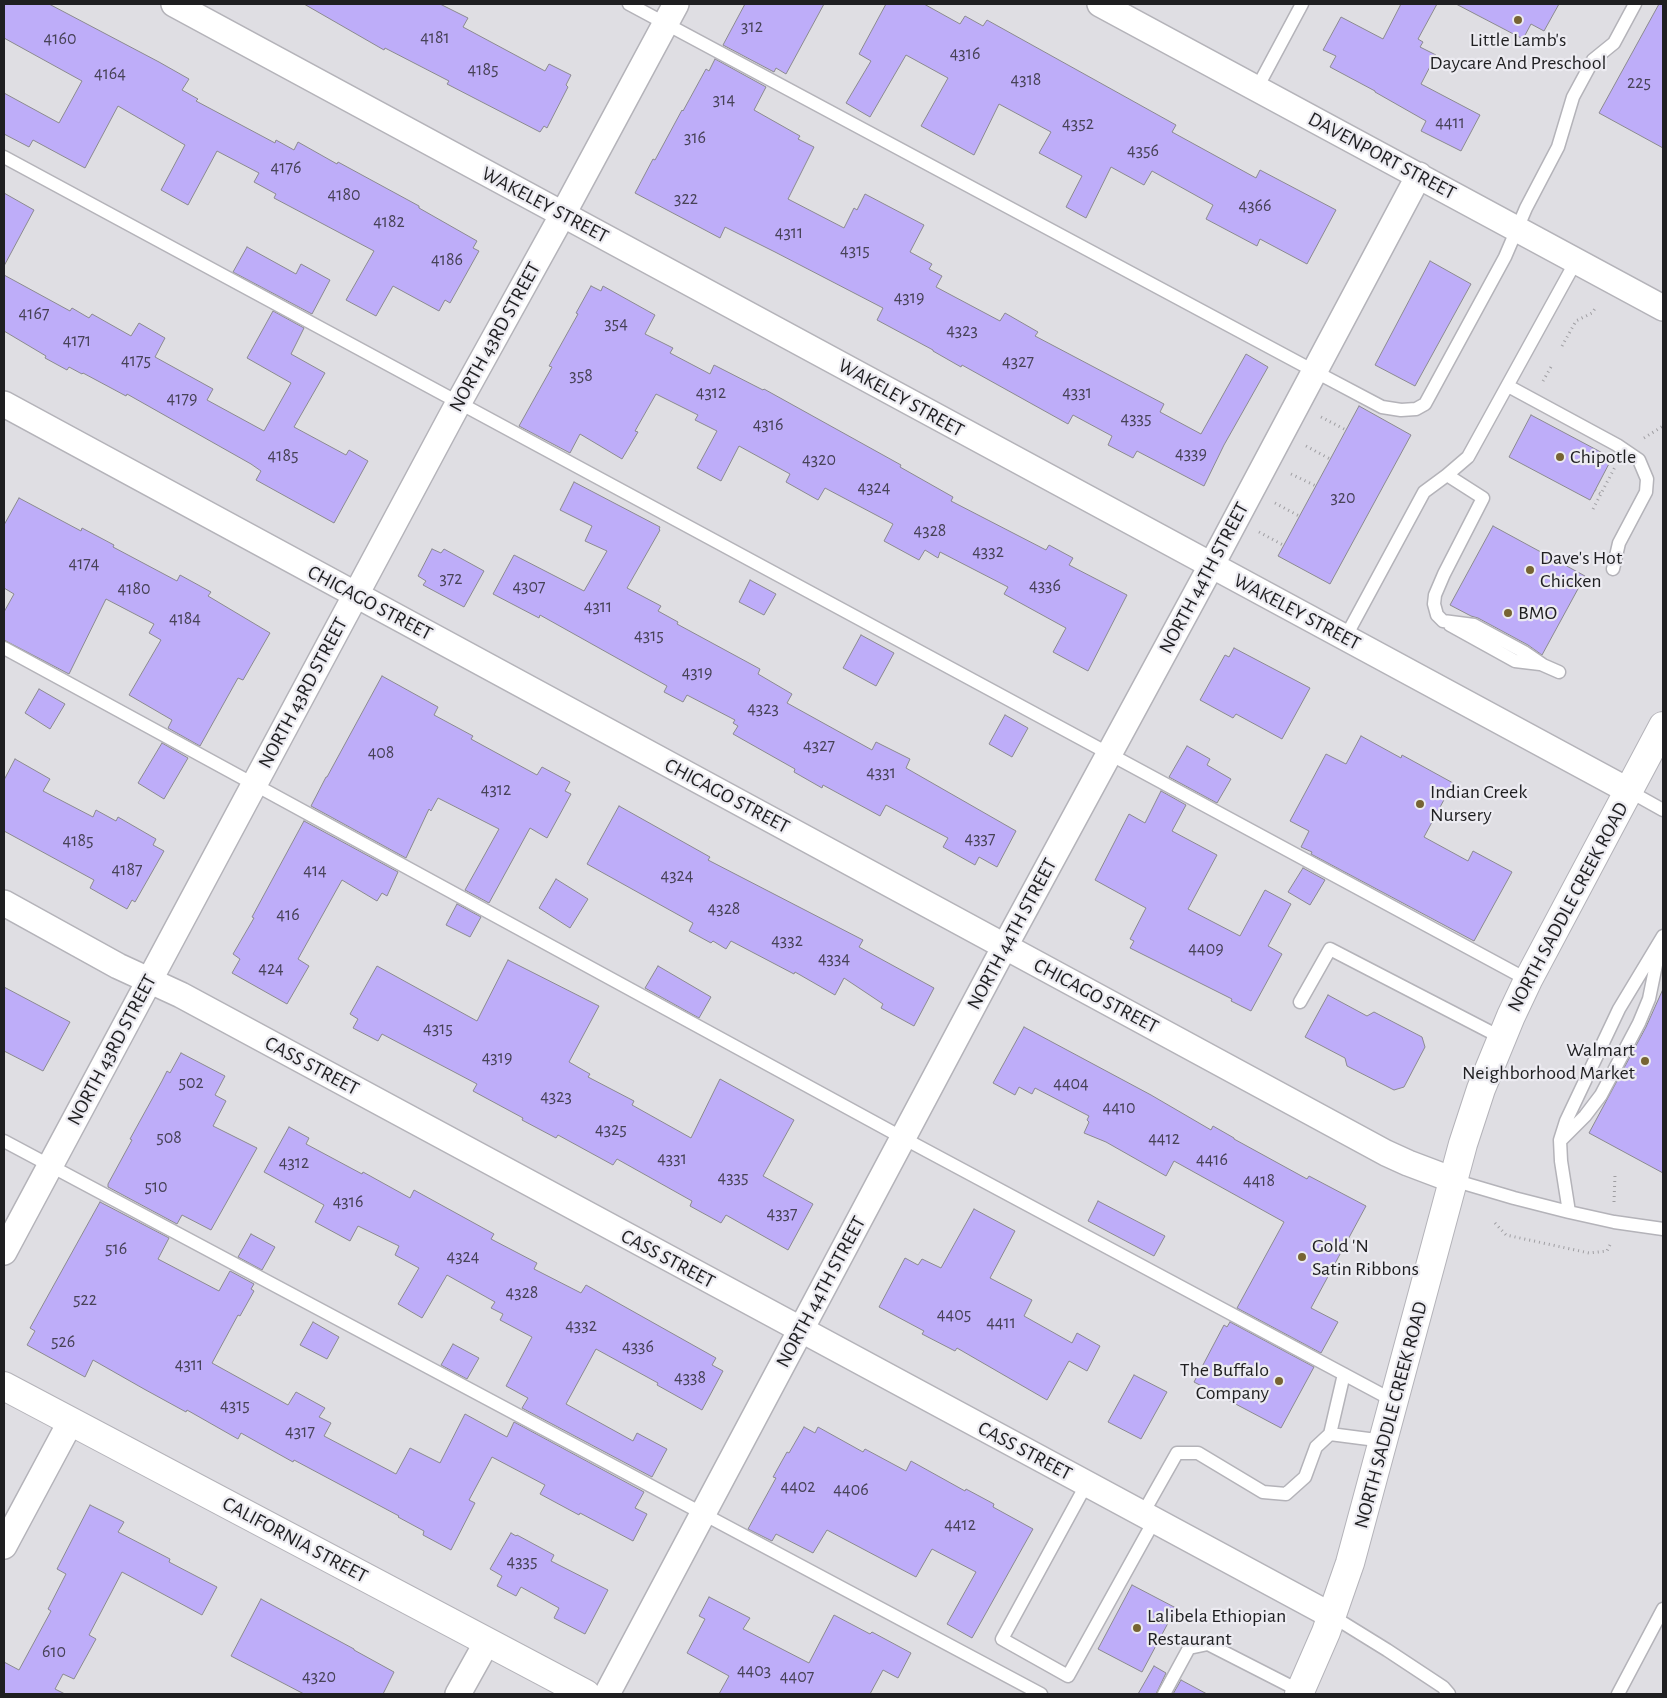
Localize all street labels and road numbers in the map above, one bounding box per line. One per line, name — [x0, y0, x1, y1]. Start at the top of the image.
street label: DAVENPORT STREET — [1304, 107, 1460, 205]
street label: WAKELEY STREET — [477, 161, 613, 249]
street label: NORTH 43RD STREET — [444, 258, 546, 416]
street label: WAKELEY STREET — [834, 353, 968, 443]
street label: NORTH 44TH STREET — [1154, 498, 1254, 658]
street label: CHICAGO STREET — [303, 560, 437, 646]
street label: WAKELEY STREET — [1229, 568, 1365, 656]
street label: NORTH 43RD STREET — [253, 613, 353, 773]
street label: CHICAGO STREET — [660, 753, 794, 839]
street label: NORTH SADDLE CREEK ROAD — [1502, 798, 1634, 1016]
street label: NORTH 44TH STREET — [962, 854, 1062, 1014]
street label: CHICAGO STREET — [1029, 953, 1163, 1039]
street label: NORTH 43RD STREET — [62, 970, 162, 1130]
street label: CASS STREET — [261, 1031, 363, 1101]
street label: NORTH 44TH STREET — [771, 1212, 871, 1372]
street label: CASS STREET — [617, 1224, 719, 1294]
street label: NORTH SADDLE CREEK ROAD — [1349, 1299, 1433, 1531]
street label: CASS STREET — [974, 1416, 1076, 1486]
street label: CALIFORNIA STREET — [218, 1492, 372, 1588]

